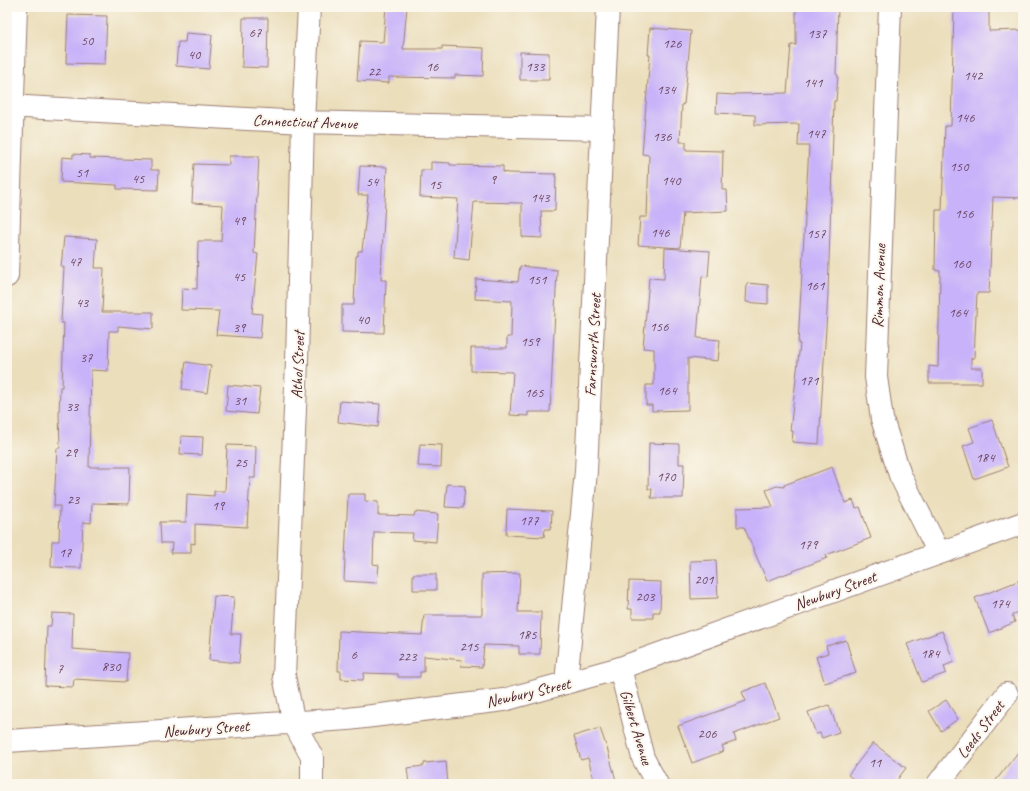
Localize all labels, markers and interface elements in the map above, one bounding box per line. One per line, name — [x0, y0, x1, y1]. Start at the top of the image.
house number: 67 — [249, 24, 262, 41]
house number: 137 — [808, 25, 827, 42]
house number: 50 — [81, 32, 95, 49]
house number: 126 — [663, 35, 682, 52]
house number: 40 — [188, 46, 202, 63]
house number: 16 — [426, 58, 439, 75]
house number: 133 — [526, 58, 546, 75]
house number: 22 — [368, 63, 382, 80]
house number: 142 — [964, 67, 984, 84]
house number: 141 — [804, 74, 823, 91]
house number: 134 — [657, 81, 677, 98]
house number: 146 — [956, 109, 975, 126]
street label: Connecticut Avenue — [252, 110, 359, 134]
house number: 147 — [807, 125, 826, 142]
house number: 136 — [653, 128, 672, 145]
house number: 150 — [950, 158, 970, 175]
house number: 51 — [76, 164, 89, 181]
house number: 45 — [132, 170, 145, 187]
house number: 9 — [490, 171, 498, 188]
house number: 140 — [662, 172, 682, 189]
house number: 54 — [366, 173, 380, 190]
house number: 15 — [429, 176, 442, 193]
house number: 143 — [531, 189, 551, 206]
house number: 156 — [955, 205, 974, 222]
house number: 49 — [233, 212, 247, 229]
house number: 146 — [651, 224, 670, 241]
house number: 157 — [807, 225, 826, 242]
street label: Rimmon Avenue — [868, 242, 891, 328]
house number: 47 — [69, 253, 82, 270]
house number: 160 — [952, 255, 972, 272]
house number: 45 — [233, 268, 246, 285]
house number: 151 — [528, 271, 547, 288]
house number: 161 — [806, 277, 825, 294]
street label: Farnsworth Street — [580, 291, 606, 397]
house number: 43 — [76, 294, 90, 311]
house number: 164 — [949, 304, 969, 321]
house number: 40 — [357, 311, 371, 328]
house number: 156 — [650, 318, 669, 335]
house number: 39 — [233, 319, 247, 336]
street label: Athol Street — [287, 328, 309, 399]
house number: 159 — [521, 333, 541, 350]
house number: 37 — [80, 349, 93, 366]
house number: 171 — [800, 372, 819, 389]
house number: 164 — [658, 382, 678, 399]
house number: 165 — [525, 384, 544, 401]
house number: 31 — [234, 392, 247, 409]
house number: 33 — [66, 398, 80, 415]
house number: 29 — [65, 444, 79, 461]
house number: 184 — [976, 449, 996, 466]
house number: 25 — [235, 454, 248, 471]
house number: 170 — [657, 468, 677, 485]
house number: 23 — [67, 491, 81, 508]
house number: 19 — [212, 497, 226, 514]
house number: 177 — [520, 512, 539, 529]
house number: 179 — [799, 536, 819, 553]
house number: 17 — [59, 544, 72, 561]
street label: Newbury Street — [792, 566, 881, 615]
house number: 201 — [695, 571, 714, 588]
house number: 203 — [636, 588, 656, 605]
house number: 174 — [991, 595, 1011, 612]
house number: 185 — [518, 626, 537, 643]
house number: 215 — [460, 638, 479, 655]
house number: 184 — [921, 645, 941, 662]
house number: 6 — [351, 646, 358, 663]
house number: 223 — [398, 648, 418, 665]
house number: 830 — [102, 658, 122, 675]
house number: 7 — [57, 660, 64, 677]
street label: Newbury Street — [484, 673, 574, 712]
street label: Gilbert Avenue — [615, 687, 657, 769]
street label: Leeds Street — [953, 695, 1010, 763]
street label: Newbury Street — [163, 716, 251, 742]
house number: 206 — [698, 725, 717, 742]
house number: 11 — [869, 754, 882, 771]

